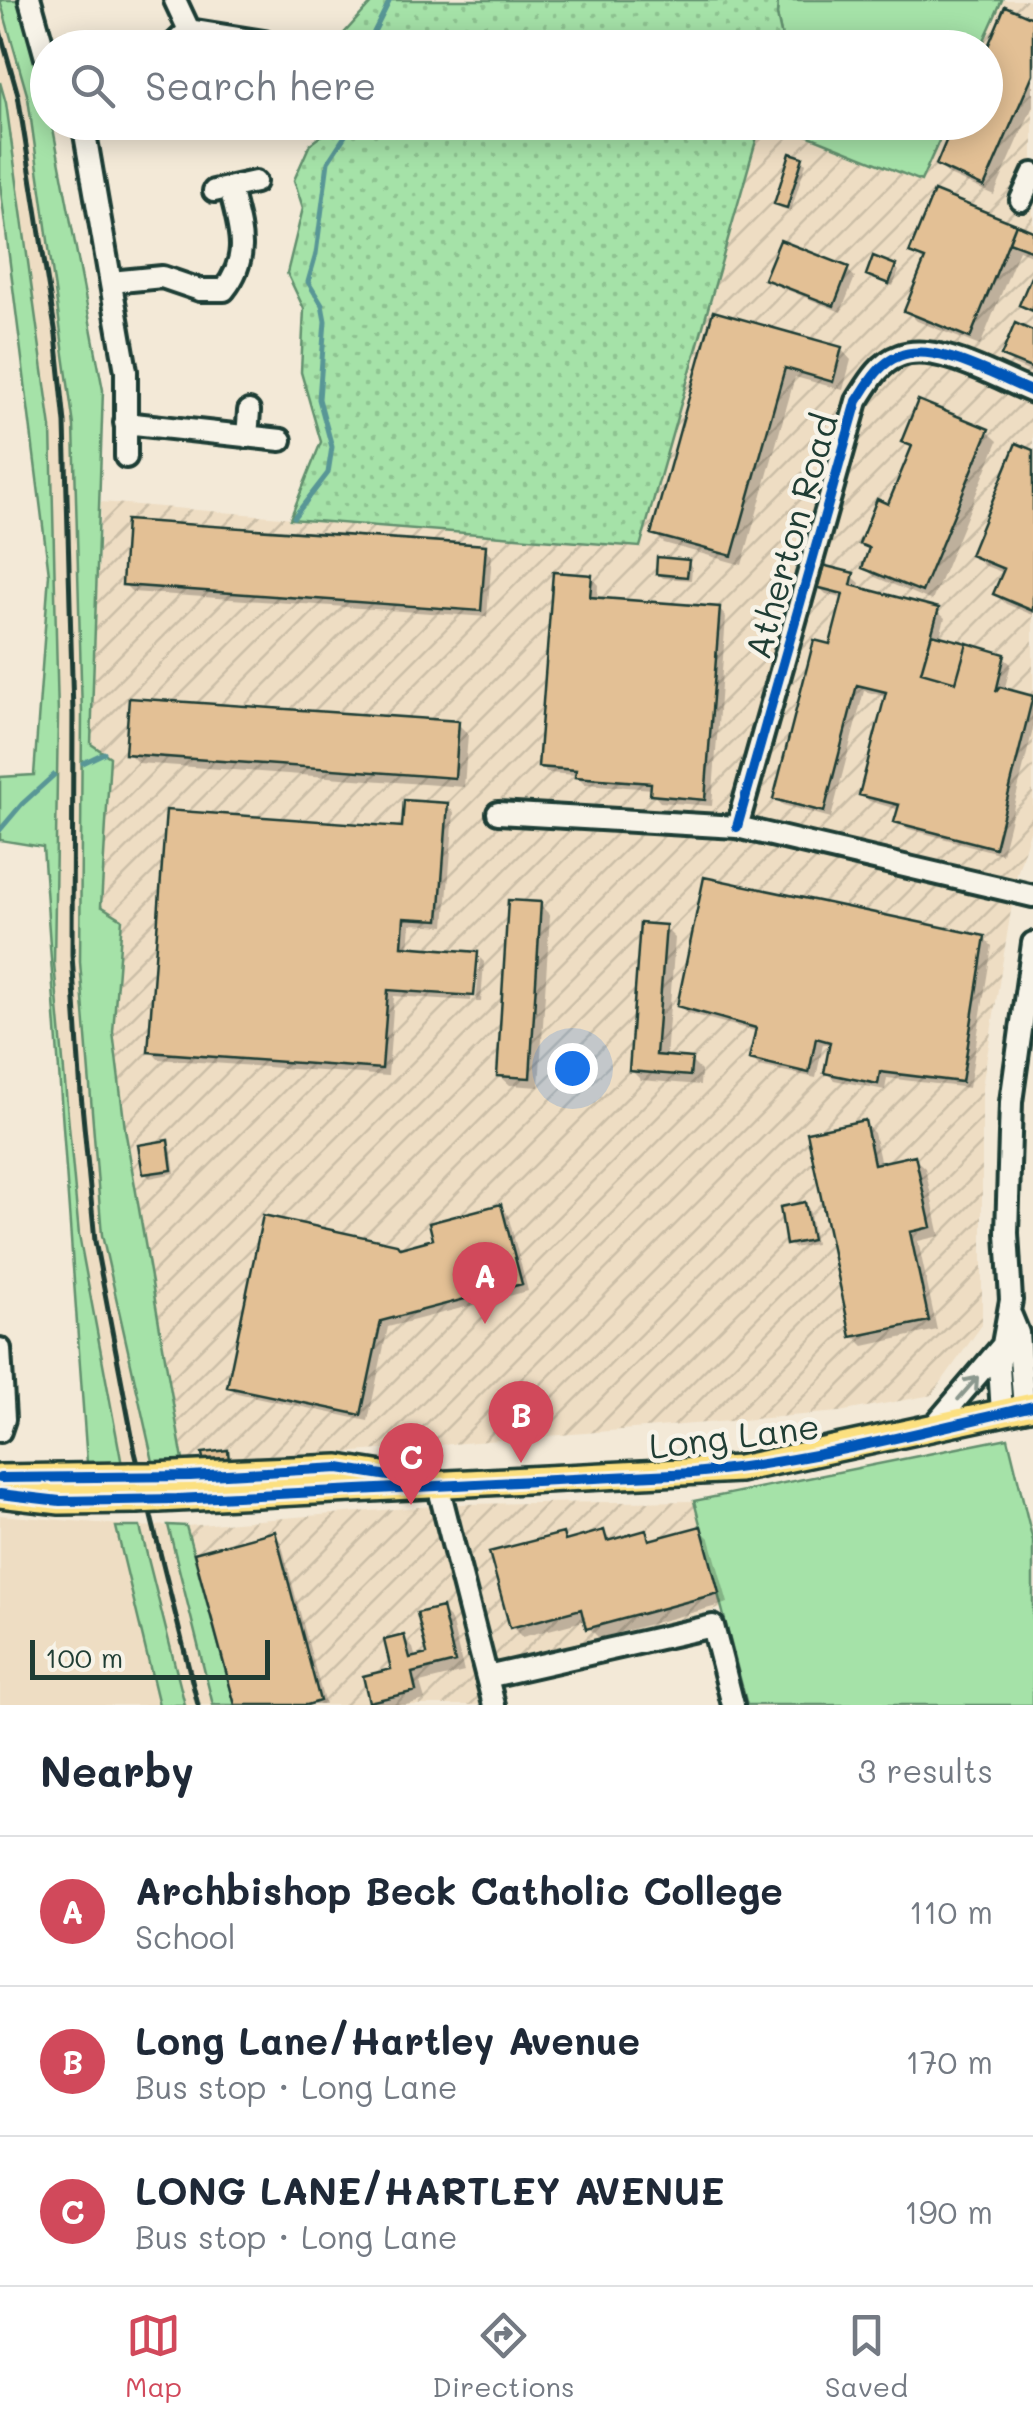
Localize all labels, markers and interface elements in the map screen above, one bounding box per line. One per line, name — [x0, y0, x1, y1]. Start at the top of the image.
search box — [30, 30, 1003, 140]
icon: search — [65, 58, 120, 113]
text: Search here — [145, 60, 376, 110]
street label: Atherton Road — [733, 408, 847, 664]
your location — [547, 1043, 598, 1094]
pin: A — [452, 1242, 518, 1324]
one-way arrow — [957, 1375, 979, 1401]
pin: B — [488, 1380, 554, 1463]
street label: Long Lane — [646, 1402, 822, 1468]
pin: C — [378, 1422, 444, 1505]
scale bar — [30, 1635, 270, 1680]
text: 100 m — [45, 1639, 123, 1675]
text: Nearby — [40, 1743, 194, 1798]
text: 3 results — [857, 1749, 993, 1791]
text: Archbishop Beck Catholic College — [135, 1865, 783, 1915]
text: A — [61, 1890, 84, 1932]
text: 110 m — [909, 1890, 993, 1932]
text: School — [135, 1915, 236, 1957]
text: Long Lane/Hartley Avenue — [135, 2015, 640, 2065]
text: B — [62, 2040, 83, 2082]
text: 170 m — [905, 2040, 993, 2082]
text: Bus stop · Long Lane — [135, 2065, 458, 2107]
text: LONG LANE/HARTLEY AVENUE — [135, 2165, 725, 2215]
text: C — [61, 2190, 84, 2232]
text: 190 m — [904, 2190, 993, 2232]
text: Bus stop · Long Lane — [135, 2215, 458, 2257]
tab: Map — [125, 2308, 182, 2404]
tab: Directions — [432, 2308, 575, 2404]
tab: Saved — [825, 2308, 908, 2404]

